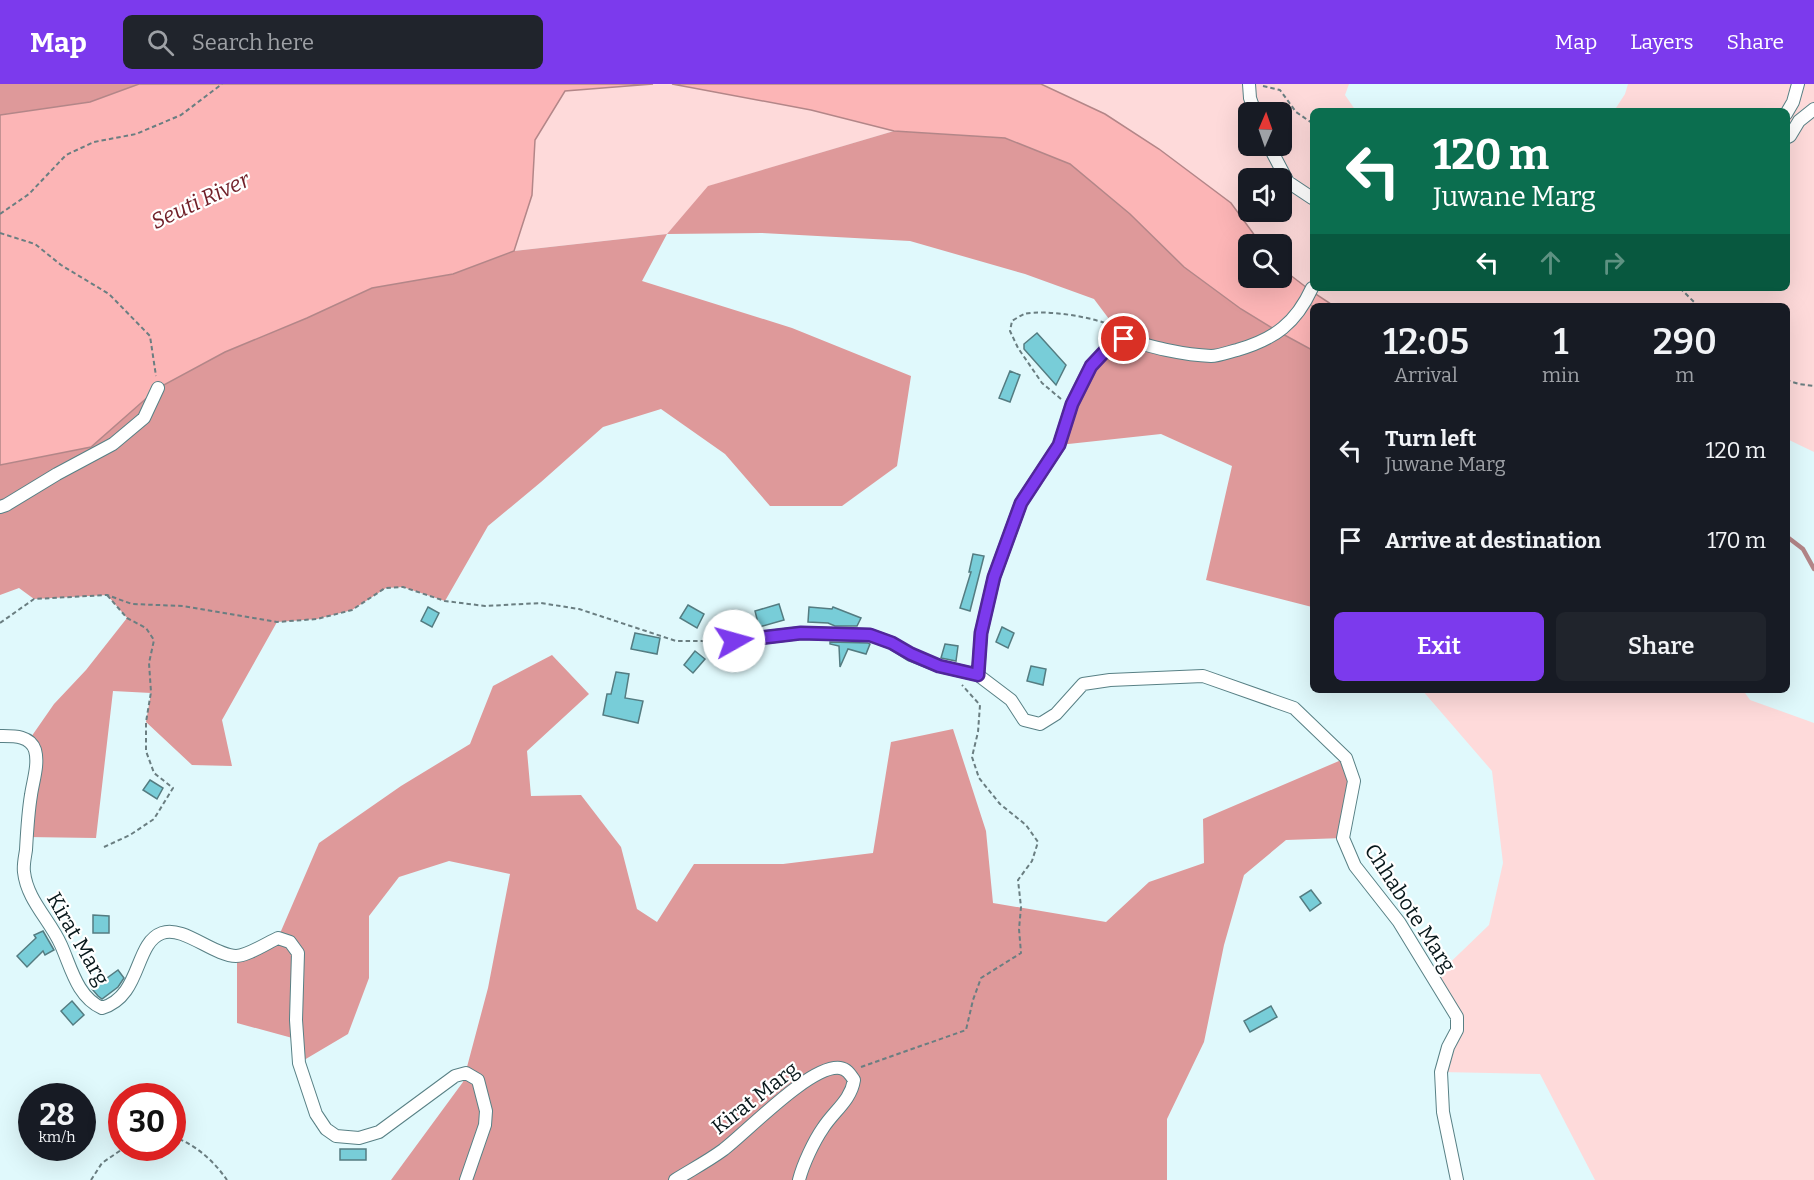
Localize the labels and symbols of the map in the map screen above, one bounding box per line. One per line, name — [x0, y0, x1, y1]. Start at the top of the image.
north arrow — [1238, 102, 1292, 156]
water label: Seuti River — [147, 165, 255, 235]
pin — [1098, 313, 1149, 364]
position arrow — [702, 609, 766, 673]
street label: Chhabote Marg — [1359, 839, 1461, 977]
street label: Kirat Marg — [41, 888, 115, 990]
street label: Kirat Marg — [706, 1056, 804, 1140]
speed limit sign: 30 — [108, 1083, 186, 1161]

